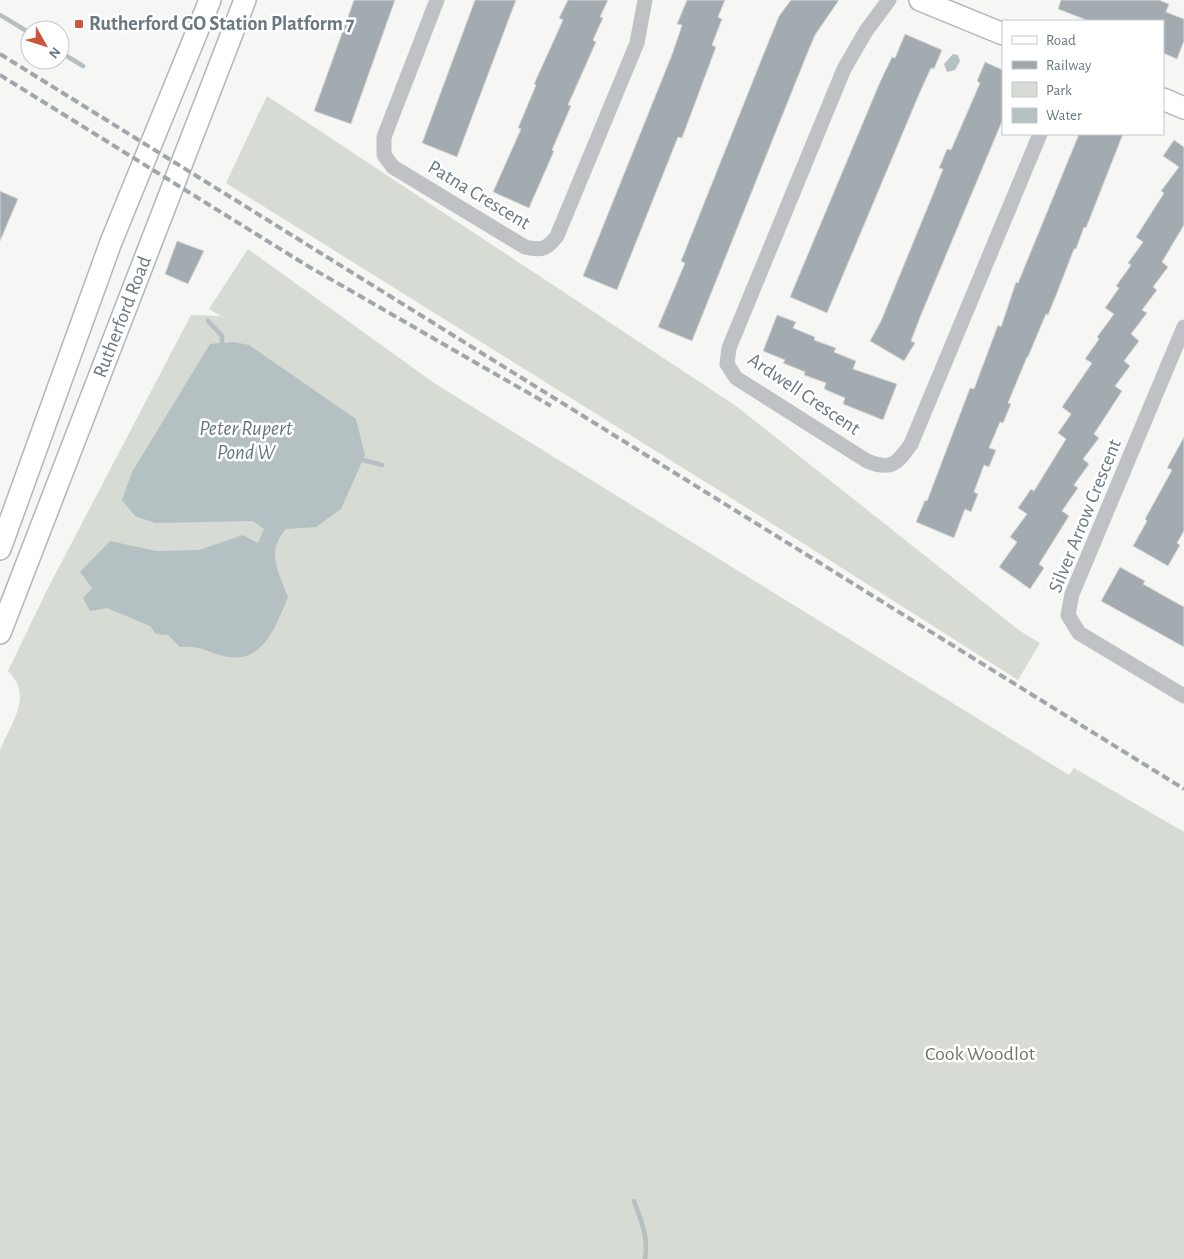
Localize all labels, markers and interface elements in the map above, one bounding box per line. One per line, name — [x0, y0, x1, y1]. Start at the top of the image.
place label: Rutherford GO Station Platform 7 — [89, 14, 355, 34]
marker: Rutherford GO Station Platform 7 — [73, 18, 85, 30]
north arrow — [20, 20, 70, 70]
legend — [1002, 20, 1164, 135]
text: Road — [1046, 33, 1076, 48]
text: N — [46, 44, 63, 61]
text: Railway — [1046, 58, 1092, 73]
text: Park — [1046, 83, 1072, 98]
text: Water — [1046, 108, 1082, 123]
street label: Patna Crescent — [425, 157, 534, 234]
street label: Rutherford Road — [90, 253, 155, 380]
street label: Ardwell Crescent — [744, 349, 864, 439]
water label: Peter Rupert Pond W — [199, 418, 293, 463]
street label: Silver Arrow Crescent — [1045, 436, 1125, 596]
park label: Cook Woodlot — [925, 1044, 1036, 1064]

